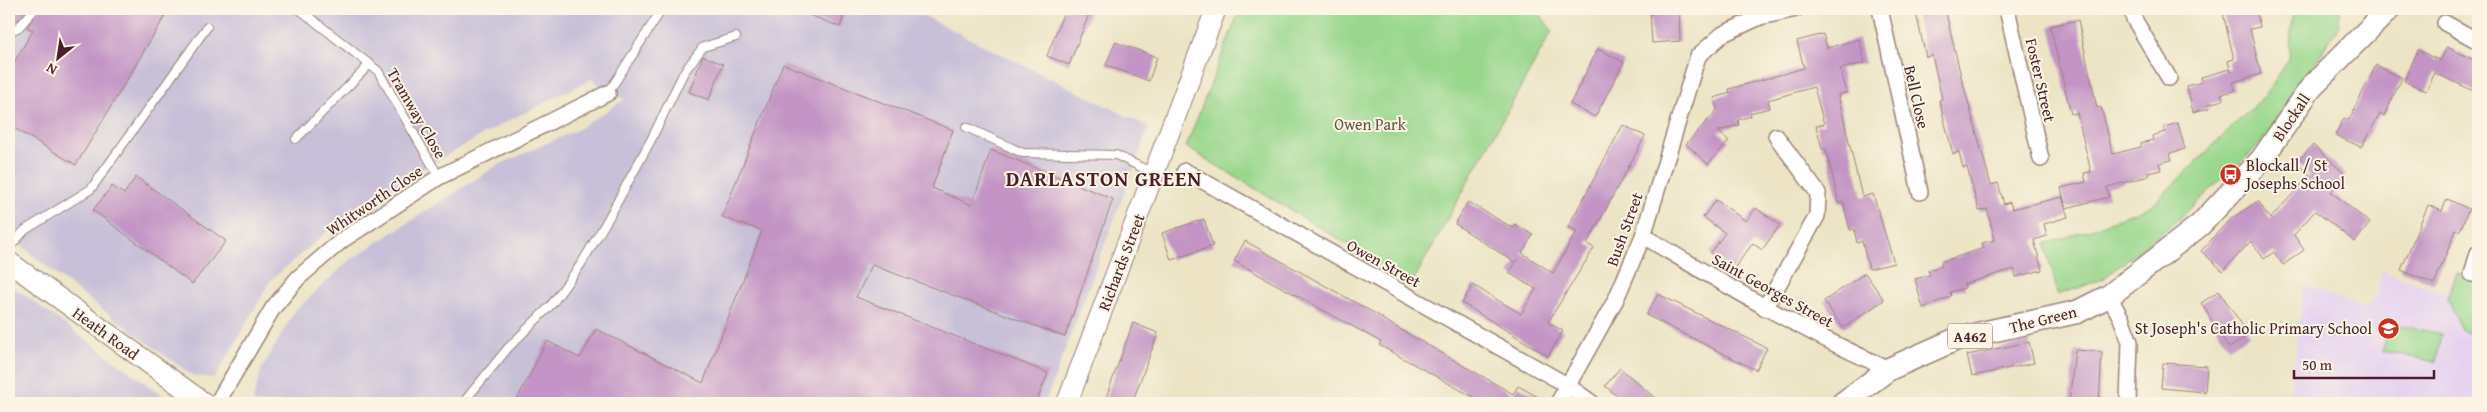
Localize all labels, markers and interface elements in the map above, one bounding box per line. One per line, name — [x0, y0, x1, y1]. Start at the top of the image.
north arrow — [32, 32, 82, 82]
street label: Foster Street — [2020, 36, 2062, 125]
text: N — [42, 58, 61, 80]
street label: Tramway Close — [381, 63, 453, 163]
street label: Bell Close — [1898, 63, 1936, 131]
street label: Blockall — [2266, 88, 2316, 146]
park label: Owen Park — [1334, 112, 1407, 136]
place label: Blockall / St Josephs School — [2244, 153, 2346, 195]
street label: Whitworth Close — [321, 159, 427, 241]
bus stop icon: Blockall / St Josephs School — [2218, 162, 2242, 186]
district label: DARLASTON GREEN — [1006, 163, 1202, 194]
street label: Bush Street — [1600, 188, 1649, 269]
street label: Richards Street — [1091, 210, 1151, 314]
street label: Owen Street — [1343, 233, 1426, 293]
street label: Saint Georges Street — [1708, 247, 1838, 334]
street label: The Green — [2007, 299, 2079, 339]
street label: Heath Road — [68, 301, 145, 366]
place label: St Joseph's Catholic Primary School — [2135, 316, 2373, 340]
school or university icon: St Joseph's Catholic Primary School — [2376, 316, 2400, 340]
road number: A462 — [1948, 324, 1992, 348]
scale bar — [2294, 347, 2434, 379]
text: 50 m — [2302, 354, 2333, 375]

